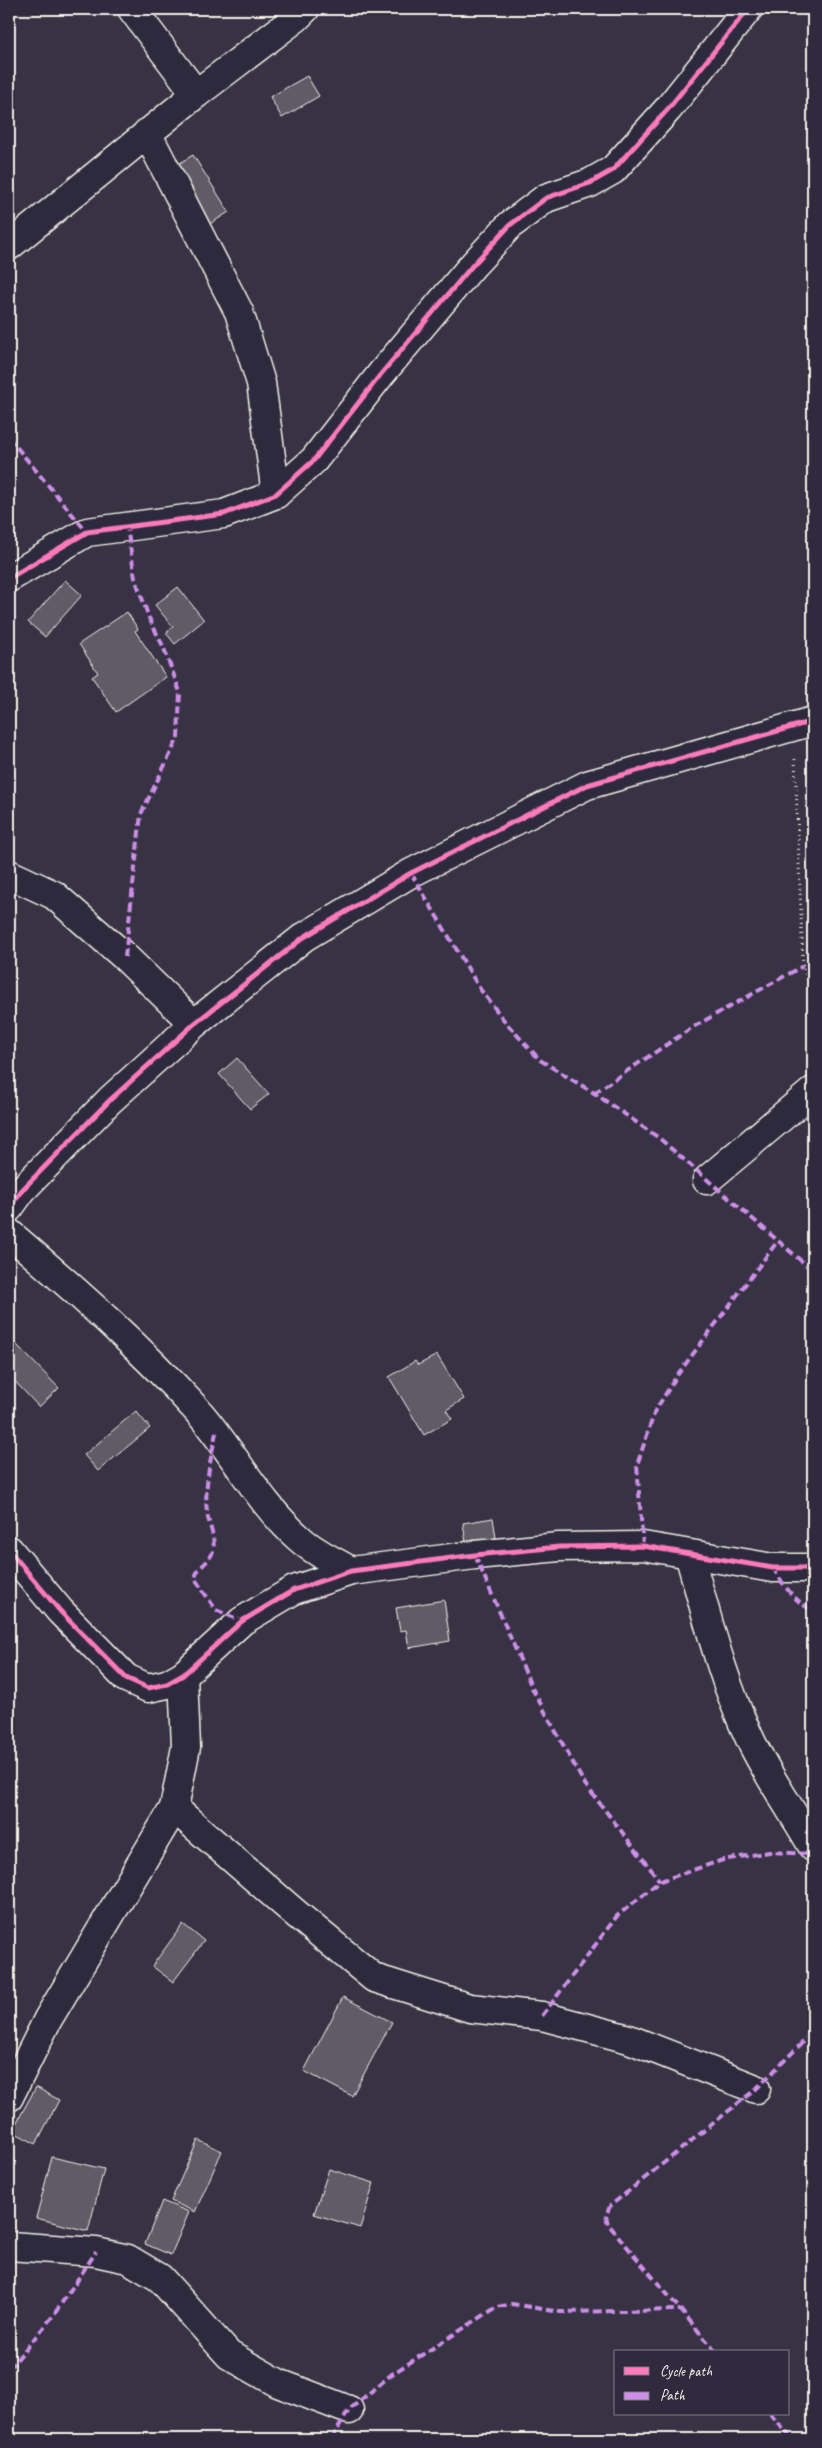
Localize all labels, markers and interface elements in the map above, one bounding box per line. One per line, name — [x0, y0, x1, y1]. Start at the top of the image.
legend — [614, 2350, 790, 2416]
text: Cycle path — [660, 2362, 712, 2381]
text: Path — [660, 2386, 686, 2405]

